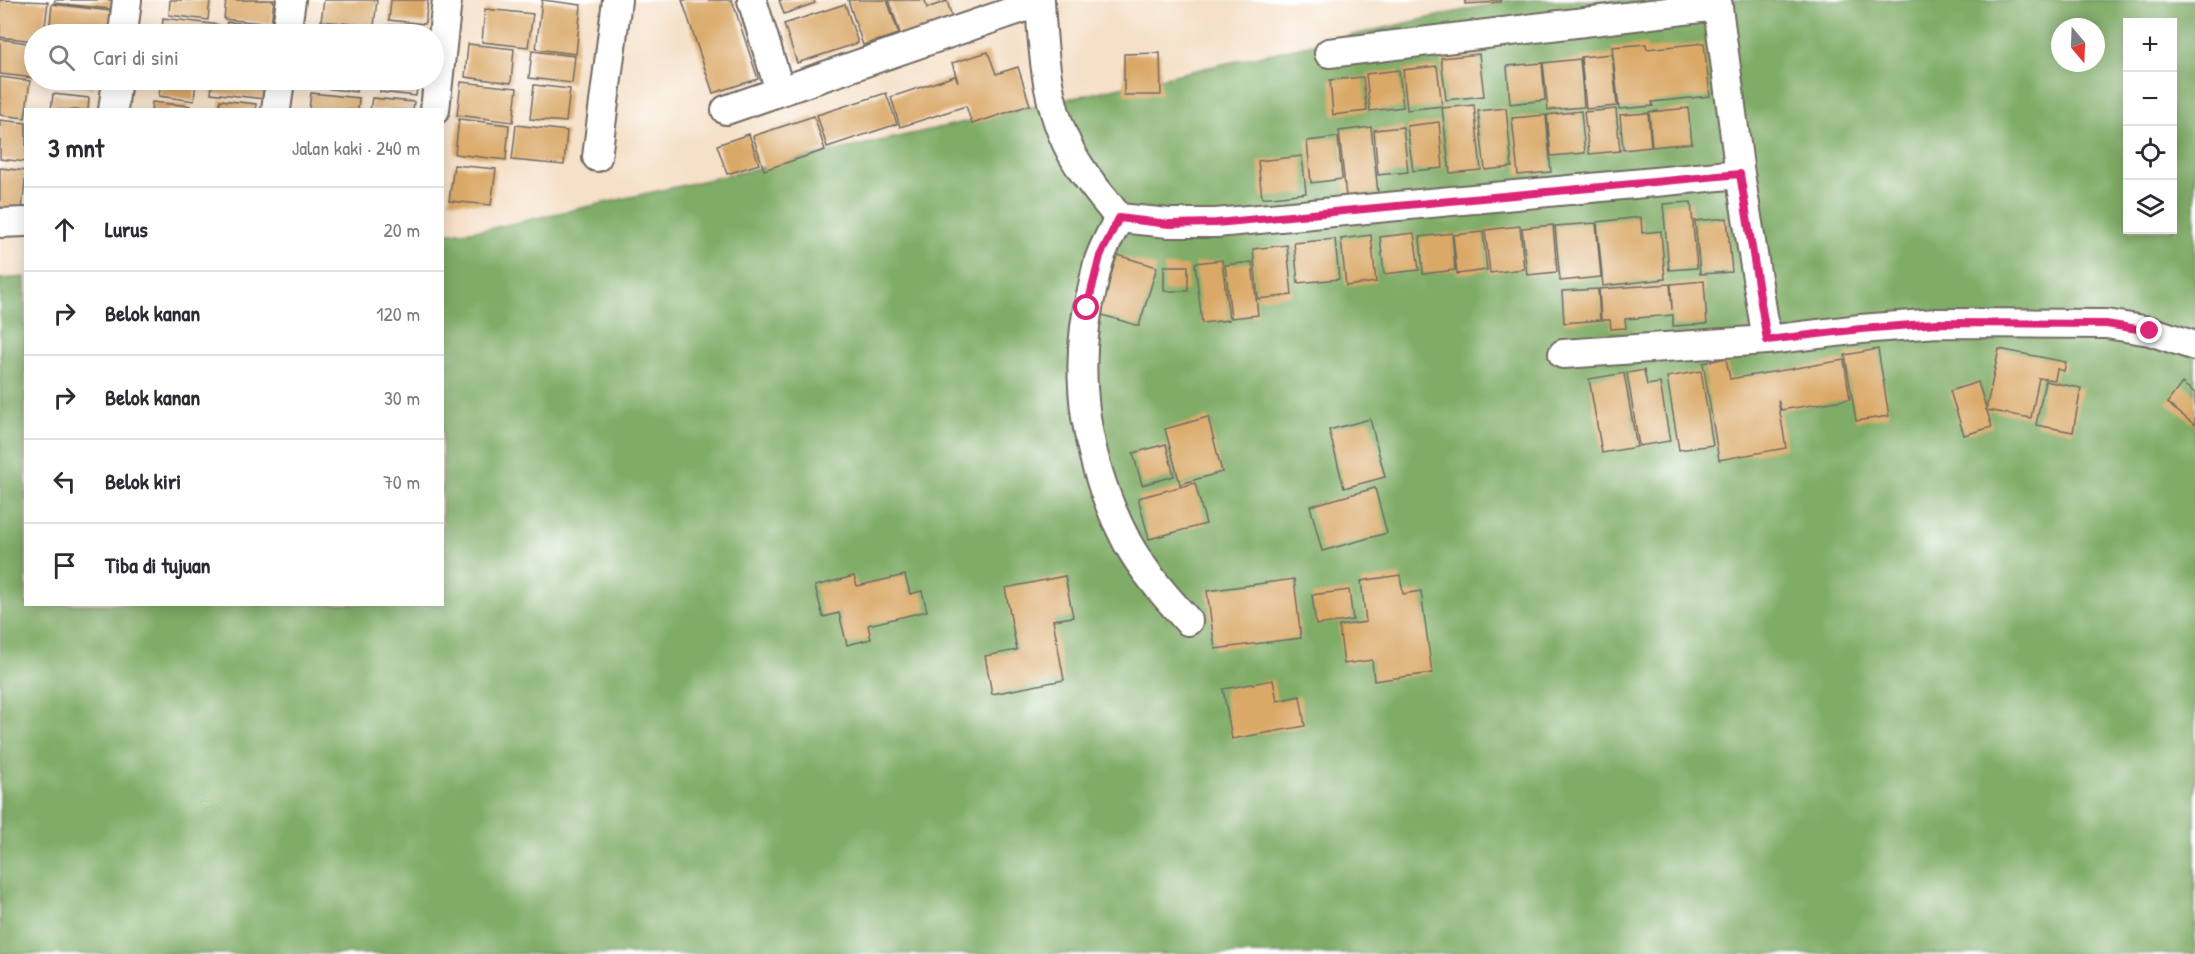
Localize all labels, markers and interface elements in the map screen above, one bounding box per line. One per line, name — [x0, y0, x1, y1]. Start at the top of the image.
north arrow — [2051, 18, 2105, 72]
map controls — [2123, 18, 2177, 234]
button: + — [2123, 18, 2177, 72]
search box — [24, 24, 444, 90]
icon: search — [45, 41, 78, 74]
text: Cari di sini — [93, 42, 179, 72]
button: − — [2123, 72, 2177, 126]
button: locate — [2123, 126, 2177, 180]
text: 3 mnt — [48, 130, 104, 165]
text: Jalan kaki · 240 m — [292, 134, 420, 161]
button: layers — [2123, 180, 2177, 234]
icon: ahead — [48, 213, 81, 246]
text: Lurus — [105, 214, 148, 244]
text: 20 m — [383, 216, 420, 243]
route start — [1073, 294, 1099, 320]
icon: right — [48, 297, 81, 330]
text: Belok kanan — [105, 298, 200, 328]
text: 120 m — [376, 300, 420, 327]
route end — [2136, 317, 2162, 343]
icon: right — [48, 381, 81, 414]
text: Belok kanan — [105, 382, 200, 412]
text: 30 m — [384, 384, 420, 411]
icon: left — [48, 465, 81, 498]
text: Belok kiri — [105, 466, 181, 496]
text: 70 m — [383, 468, 420, 495]
icon: arrive — [48, 549, 81, 582]
text: Tiba di tujuan — [105, 550, 210, 580]

